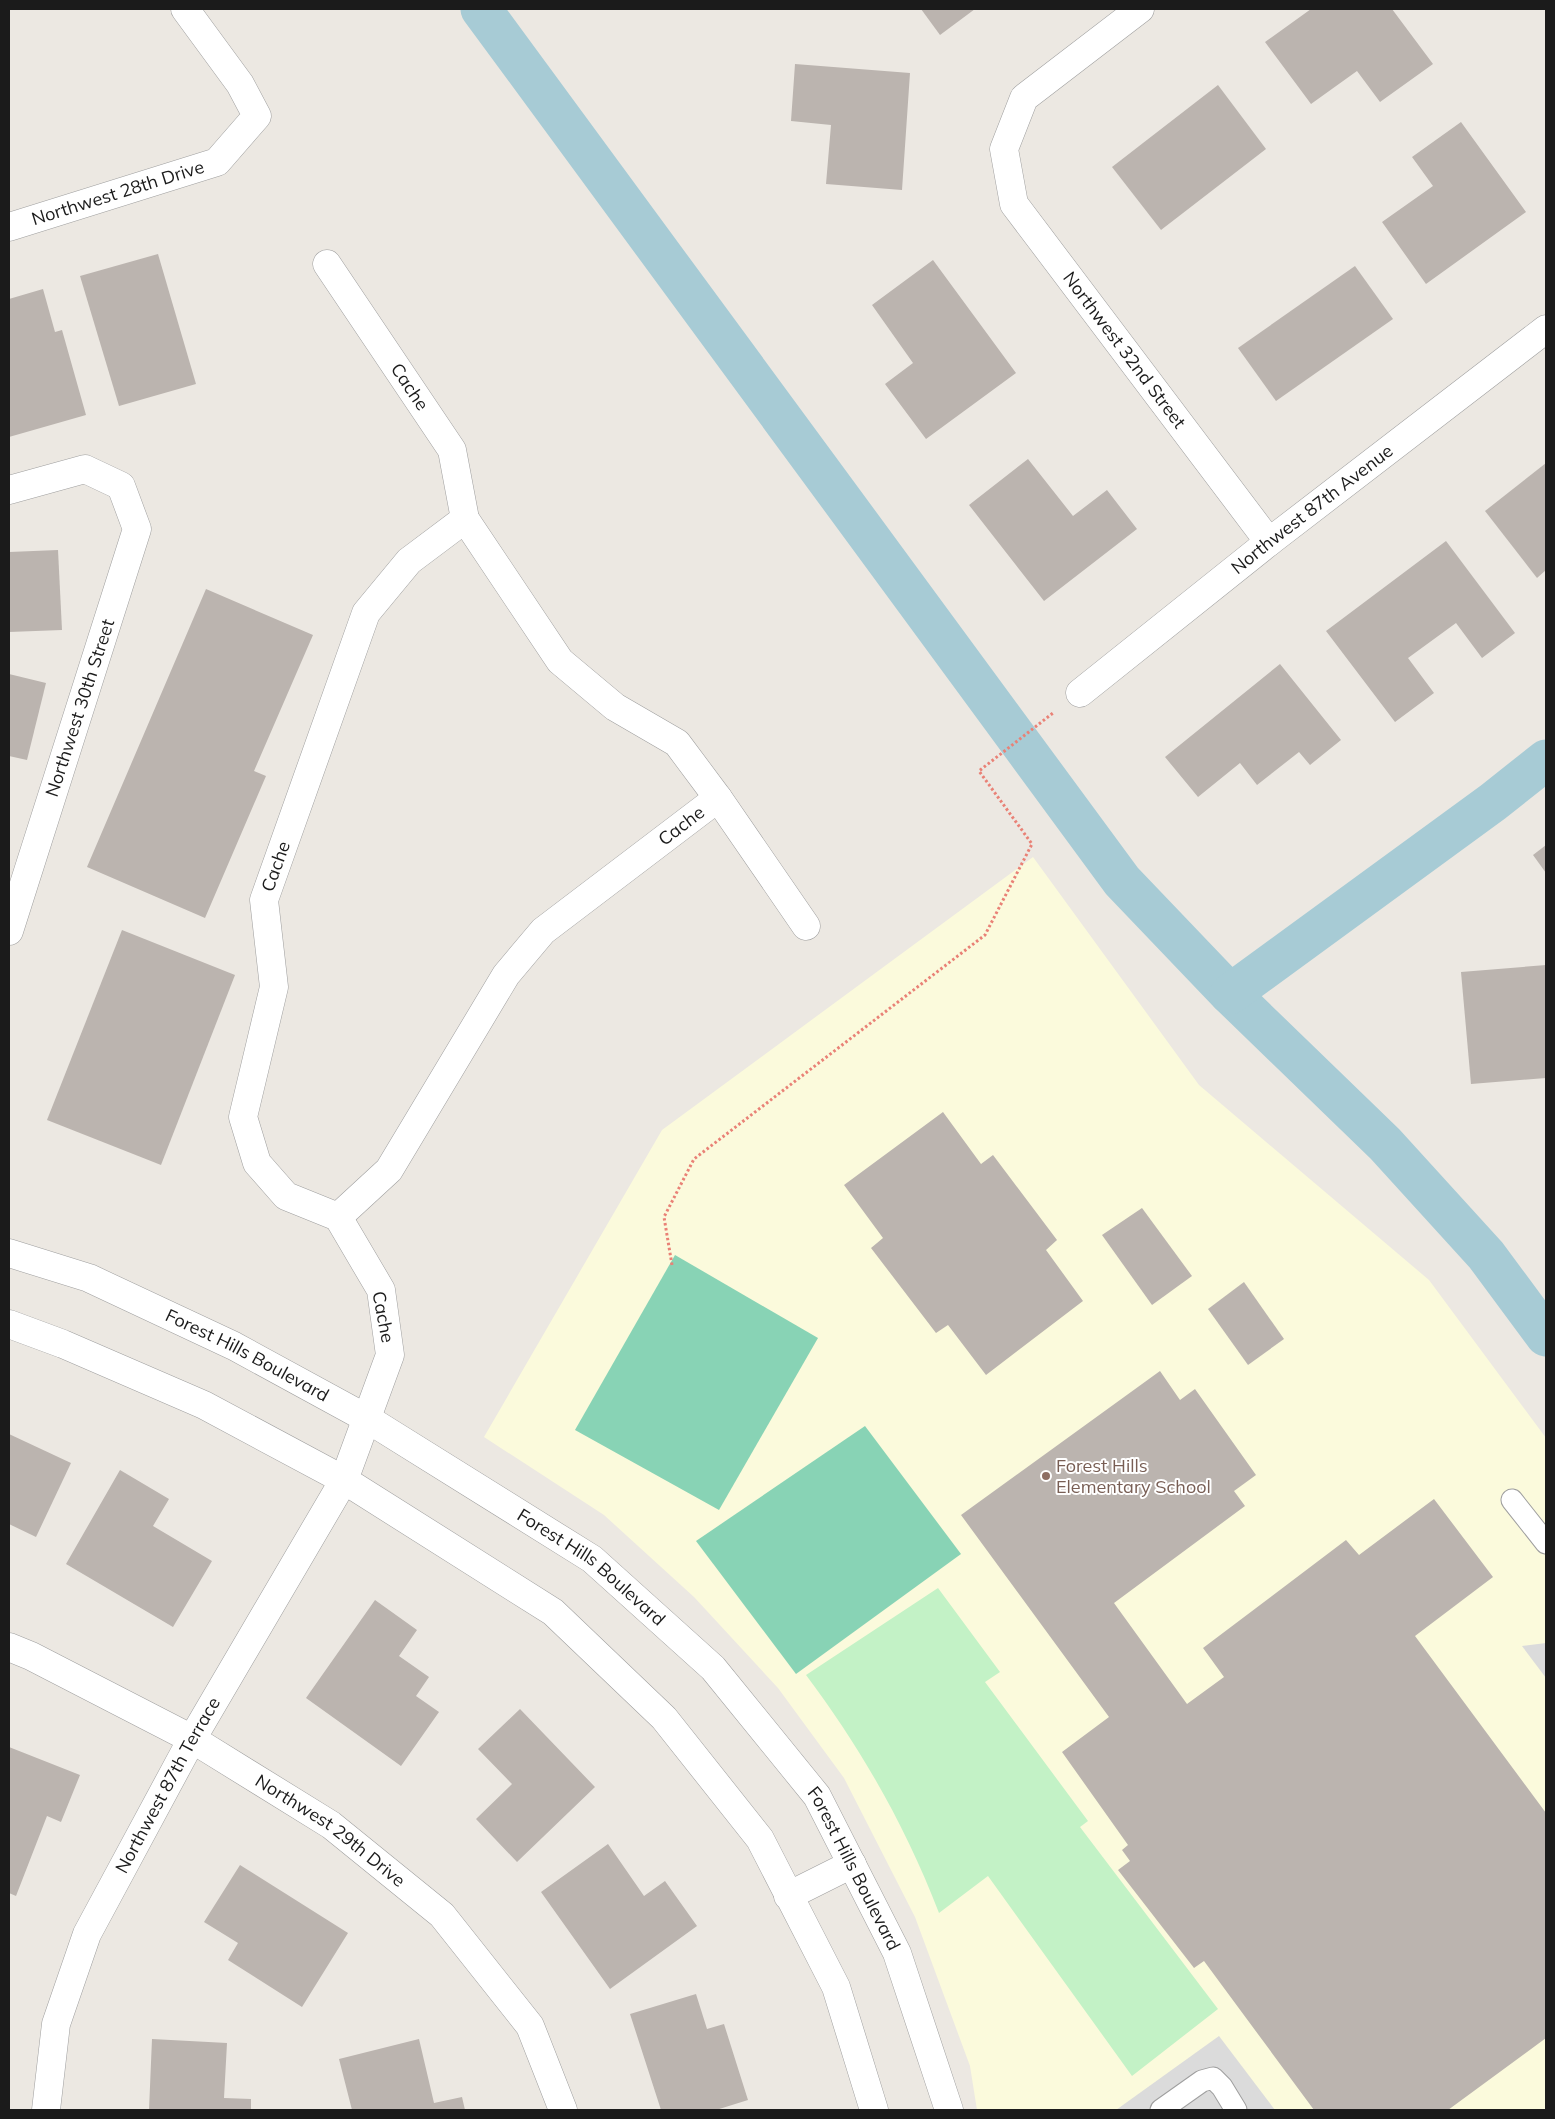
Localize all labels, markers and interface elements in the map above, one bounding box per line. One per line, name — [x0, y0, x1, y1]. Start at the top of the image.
street label: Northwest 28th Drive — [29, 155, 207, 230]
street label: Northwest 32nd Street — [1058, 267, 1191, 433]
street label: Cache — [386, 359, 434, 415]
street label: Northwest 87th Avenue — [1226, 439, 1397, 579]
street label: Northwest 30th Street — [40, 616, 119, 800]
street label: Cache — [653, 801, 709, 850]
street label: Cache — [256, 838, 295, 895]
street label: Cache — [367, 1289, 400, 1345]
street label: Forest Hills Boulevard — [162, 1304, 333, 1407]
place label: Forest Hills Elementary School — [1056, 1454, 1211, 1498]
marker: Forest Hills Elementary School — [1040, 1470, 1052, 1482]
street label: Forest Hills Boulevard — [513, 1503, 670, 1631]
street label: Northwest 87th Terrace — [110, 1693, 225, 1877]
street label: Northwest 29th Drive — [251, 1769, 410, 1892]
street label: Forest Hills Boulevard — [803, 1782, 906, 1954]

